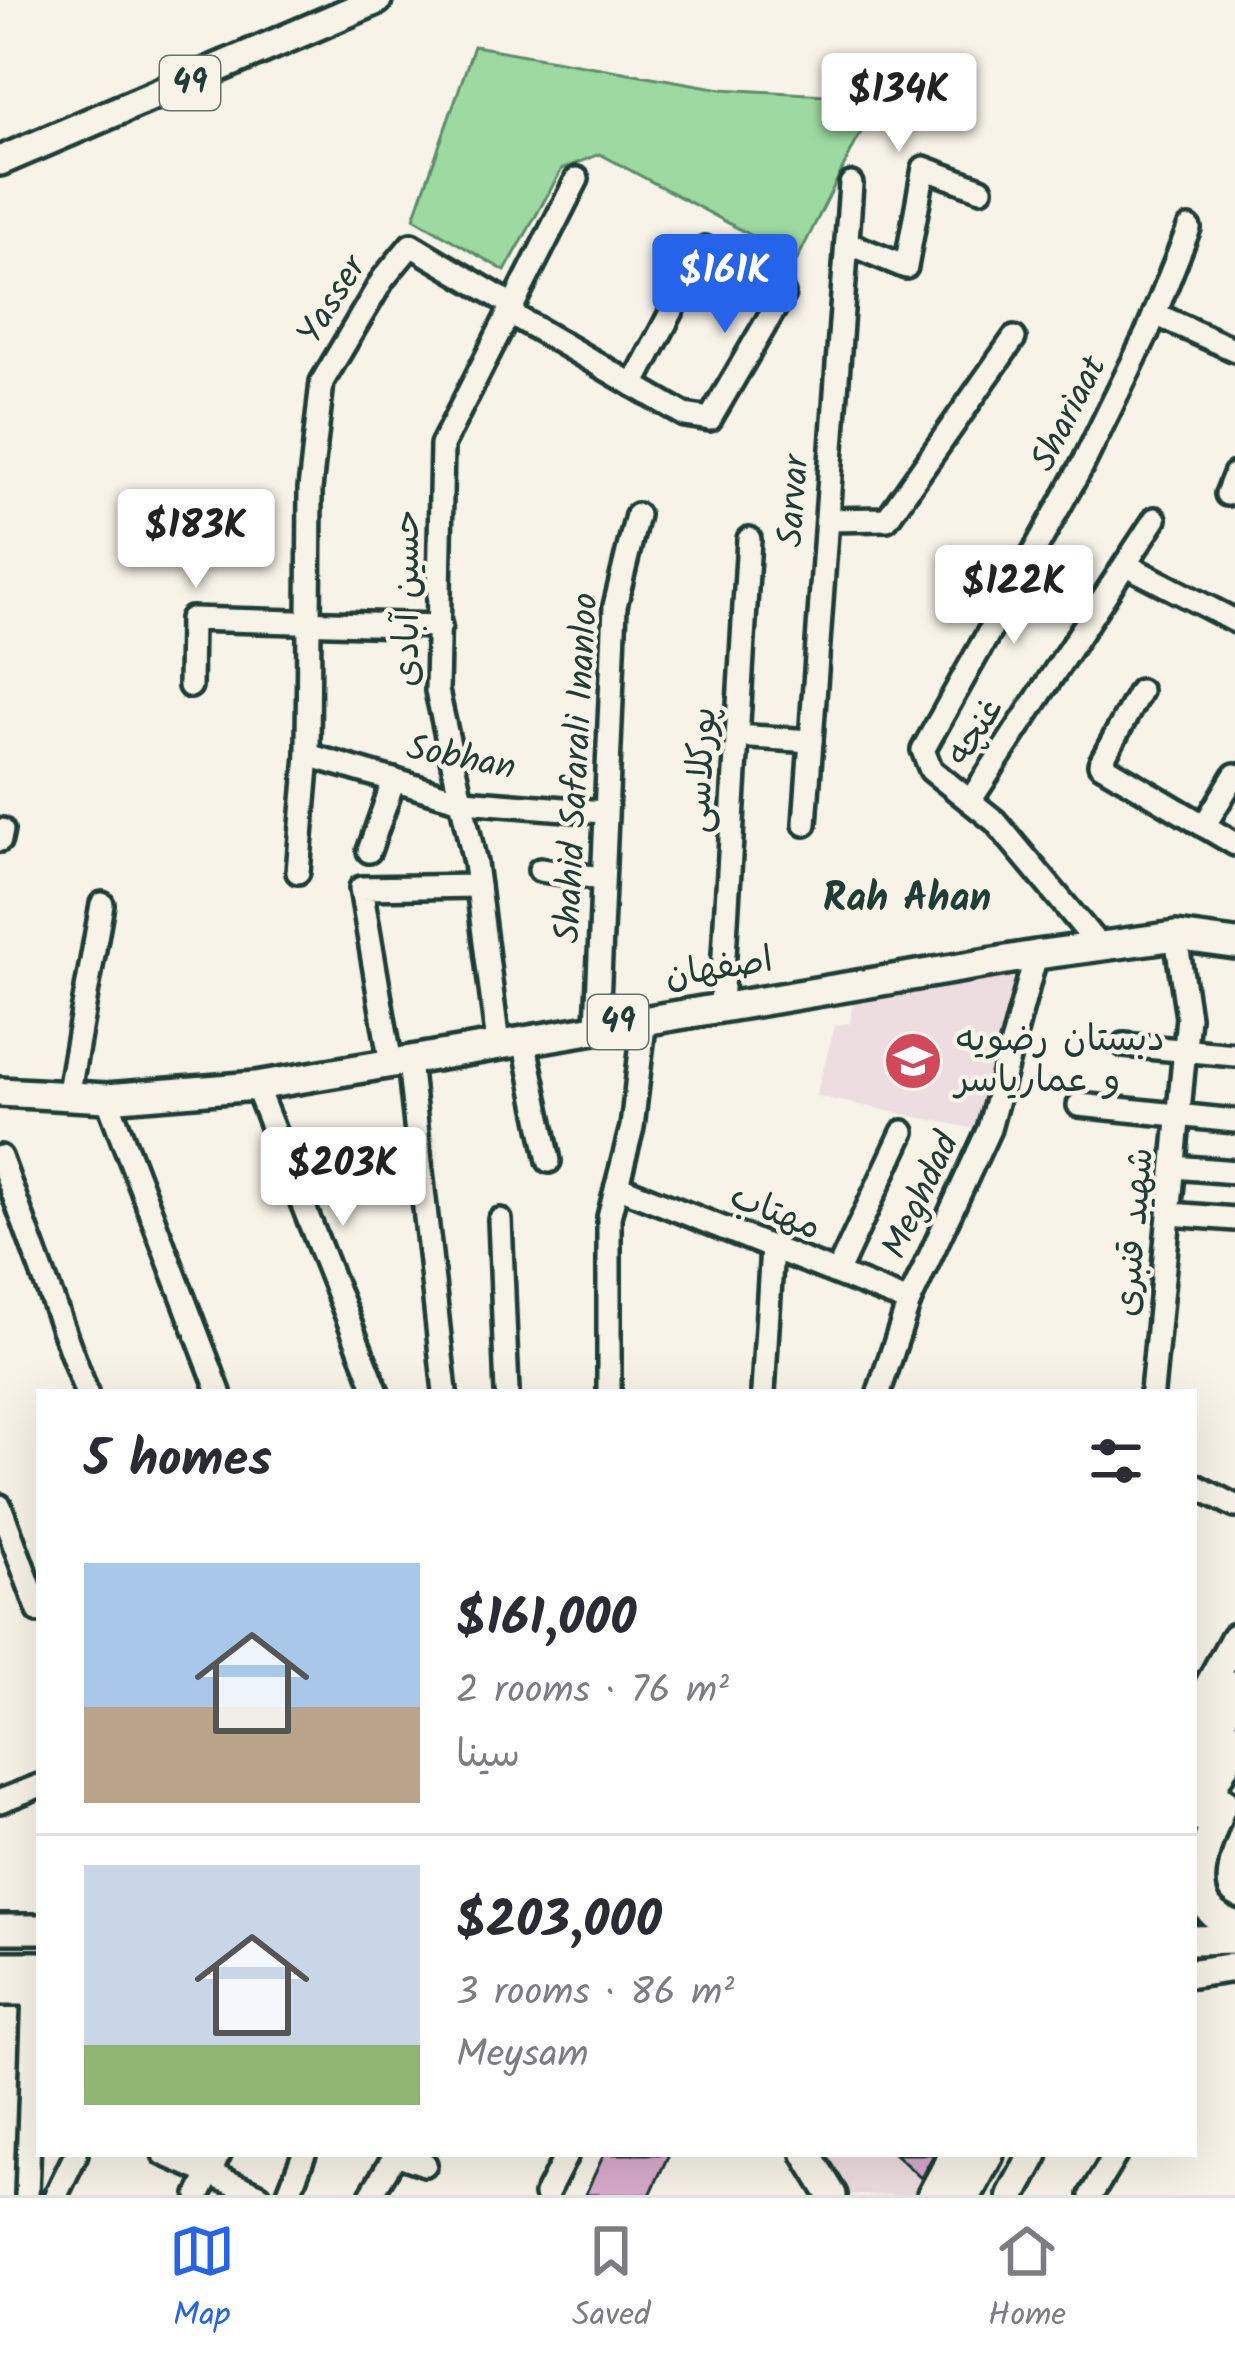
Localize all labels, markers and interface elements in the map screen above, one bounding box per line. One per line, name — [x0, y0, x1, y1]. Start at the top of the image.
pin: $134K — [815, 53, 983, 155]
road number: 49 — [160, 56, 220, 110]
text: $134K — [849, 61, 949, 123]
pin: $161K — [641, 234, 809, 336]
text: $161K — [679, 242, 771, 304]
street label: Yasser — [283, 243, 384, 357]
street label: Shariaat — [1017, 345, 1124, 482]
street label: Sarvar — [763, 451, 827, 549]
pin: $183K — [112, 489, 280, 591]
text: $183K — [145, 497, 247, 559]
street label: حسین آبادی — [380, 509, 437, 687]
pin: $122K — [930, 545, 1098, 647]
text: $122K — [962, 553, 1066, 615]
street label: Shahid Safarali Inanloo — [540, 592, 616, 944]
street label: غنچه — [932, 686, 1020, 778]
street label: پورکلاسی — [670, 705, 734, 835]
street label: Sobhan — [402, 721, 520, 797]
district label: Rah Ahan — [823, 869, 991, 931]
street label: اصفهان — [661, 932, 777, 1006]
road number: 49 — [588, 995, 648, 1049]
place label: دبستان رضویه و عماریاسر — [952, 1012, 1165, 1110]
school or university icon: دبستان رضویه و عماریاسر — [882, 1030, 944, 1092]
street label: Meghdad — [868, 1122, 977, 1269]
pin: $203K — [259, 1127, 427, 1229]
text: $203K — [288, 1135, 398, 1197]
street label: شهید قنبری — [1099, 1145, 1171, 1319]
street label: مهتاب — [721, 1169, 829, 1257]
text: 5 homes — [84, 1421, 272, 1502]
icon: filters — [1083, 1428, 1149, 1494]
text: $161,000 — [456, 1580, 637, 1661]
icon: home — [180, 1611, 324, 1755]
text: 2 rooms · 76 m² — [456, 1661, 729, 1723]
text: سینا — [456, 1725, 520, 1787]
text: $203,000 — [456, 1882, 662, 1963]
icon: home — [180, 1913, 324, 2057]
text: 3 rooms · 86 m² — [456, 1963, 734, 2025]
text: Meysam — [456, 2025, 589, 2087]
tab: Map — [169, 2218, 235, 2343]
tab: Saved — [572, 2218, 651, 2343]
tab: Home — [988, 2218, 1066, 2343]

